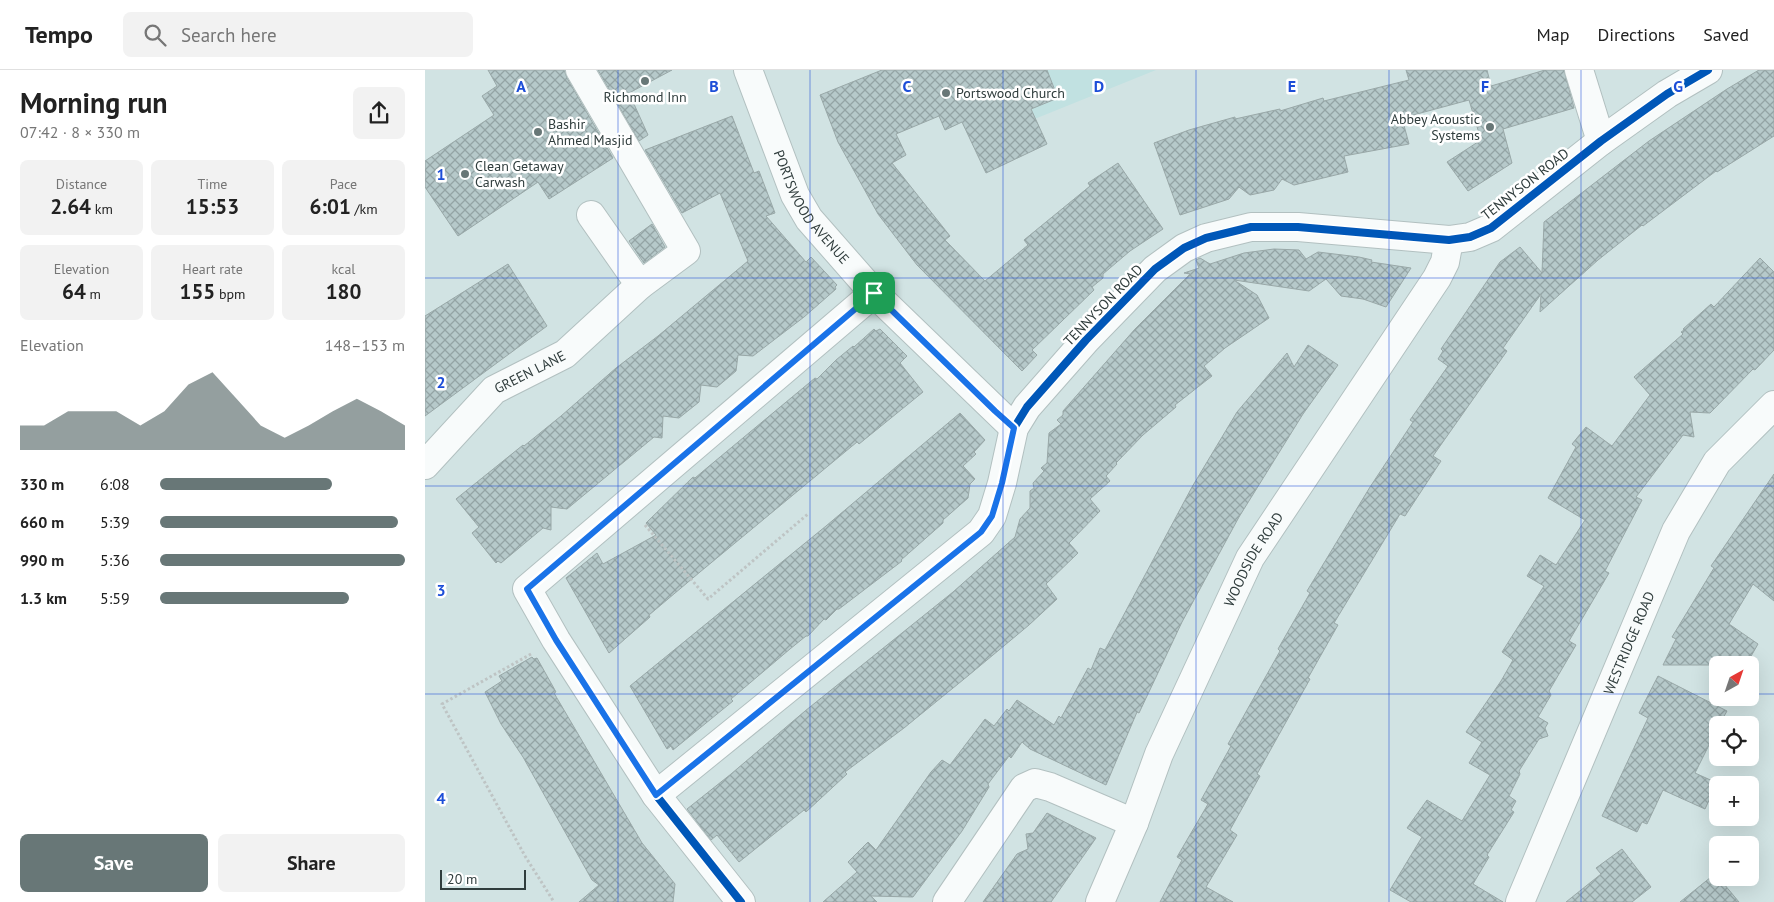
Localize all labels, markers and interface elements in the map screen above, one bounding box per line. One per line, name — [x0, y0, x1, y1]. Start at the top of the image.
search box — [123, 12, 473, 57]
text: Tempo — [25, 19, 93, 50]
icon: search — [141, 21, 169, 49]
text: Search here — [181, 23, 277, 47]
text: Map — [1537, 23, 1569, 46]
text: Directions — [1597, 23, 1675, 46]
text: Saved — [1703, 23, 1749, 46]
marker: Richmond Inn — [639, 75, 651, 87]
text: A — [516, 76, 526, 96]
text: B — [709, 76, 719, 96]
text: C — [903, 76, 912, 96]
text: D — [1094, 76, 1104, 96]
text: E — [1288, 76, 1296, 96]
text: F — [1481, 76, 1489, 96]
text: G — [1673, 76, 1683, 96]
text: Morning run — [20, 84, 168, 121]
place label: Portswood Church — [956, 84, 1065, 102]
button: share — [353, 87, 405, 139]
marker: Portswood Church — [940, 87, 952, 99]
place label: Richmond Inn — [603, 88, 687, 106]
place label: Abbey Acoustic Systems — [1391, 110, 1480, 144]
place label: Bashir Ahmed Masjid — [548, 115, 633, 149]
marker: Abbey Acoustic Systems — [1484, 121, 1496, 133]
text: 07:42 · 8 × 330 m — [20, 122, 140, 142]
marker: Bashir Ahmed Masjid — [532, 126, 544, 138]
street label: TENNYSON ROAD — [1478, 144, 1572, 224]
street label: PORTSWOOD AVENUE — [770, 147, 853, 267]
place label: Clean Getaway Carwash — [475, 157, 564, 191]
text: 1 — [436, 164, 446, 184]
marker: Clean Getaway Carwash — [459, 168, 471, 180]
text: Distance — [56, 175, 107, 193]
text: Time — [197, 175, 228, 193]
text: Pace — [330, 175, 357, 193]
text: 2.64 — [50, 193, 91, 220]
text: 15:53 — [186, 193, 239, 220]
text: 6:01 — [309, 193, 351, 220]
text: km — [91, 200, 113, 218]
text: /km — [351, 200, 378, 218]
text: Elevation — [54, 260, 109, 278]
text: Heart rate — [182, 260, 243, 278]
text: kcal — [332, 260, 355, 278]
street label: TENNYSON ROAD — [1060, 260, 1146, 350]
pin — [853, 272, 895, 314]
text: 64 — [62, 278, 86, 305]
text: 155 — [180, 278, 215, 305]
text: 180 — [326, 278, 361, 305]
icon: arrive — [860, 279, 888, 307]
text: m — [86, 285, 101, 303]
text: bpm — [215, 285, 245, 303]
text: Elevation — [20, 335, 84, 355]
text: 148–153 m — [325, 335, 405, 355]
street label: GREEN LANE — [491, 346, 568, 397]
text: 2 — [436, 372, 446, 392]
text: 330 m — [20, 474, 64, 494]
text: 6:08 — [100, 474, 130, 494]
street label: WOODSIDE ROAD — [1220, 509, 1287, 609]
text: 660 m — [20, 512, 64, 532]
text: 5:39 — [100, 512, 130, 532]
text: 990 m — [20, 550, 64, 570]
text: 5:36 — [100, 550, 130, 570]
text: 3 — [436, 580, 446, 600]
text: 1.3 km — [20, 588, 67, 608]
text: 5:59 — [100, 588, 130, 608]
street label: WESTRIDGE ROAD — [1599, 589, 1659, 697]
north arrow — [1709, 656, 1759, 706]
map controls — [1709, 656, 1759, 886]
button: locate — [1709, 716, 1759, 766]
button: + — [1709, 776, 1759, 826]
text: 4 — [436, 788, 446, 808]
button: Save — [20, 834, 208, 892]
button: Share — [218, 834, 405, 892]
button: − — [1709, 836, 1759, 886]
scale bar — [440, 867, 526, 890]
text: 20 m — [447, 870, 477, 888]

